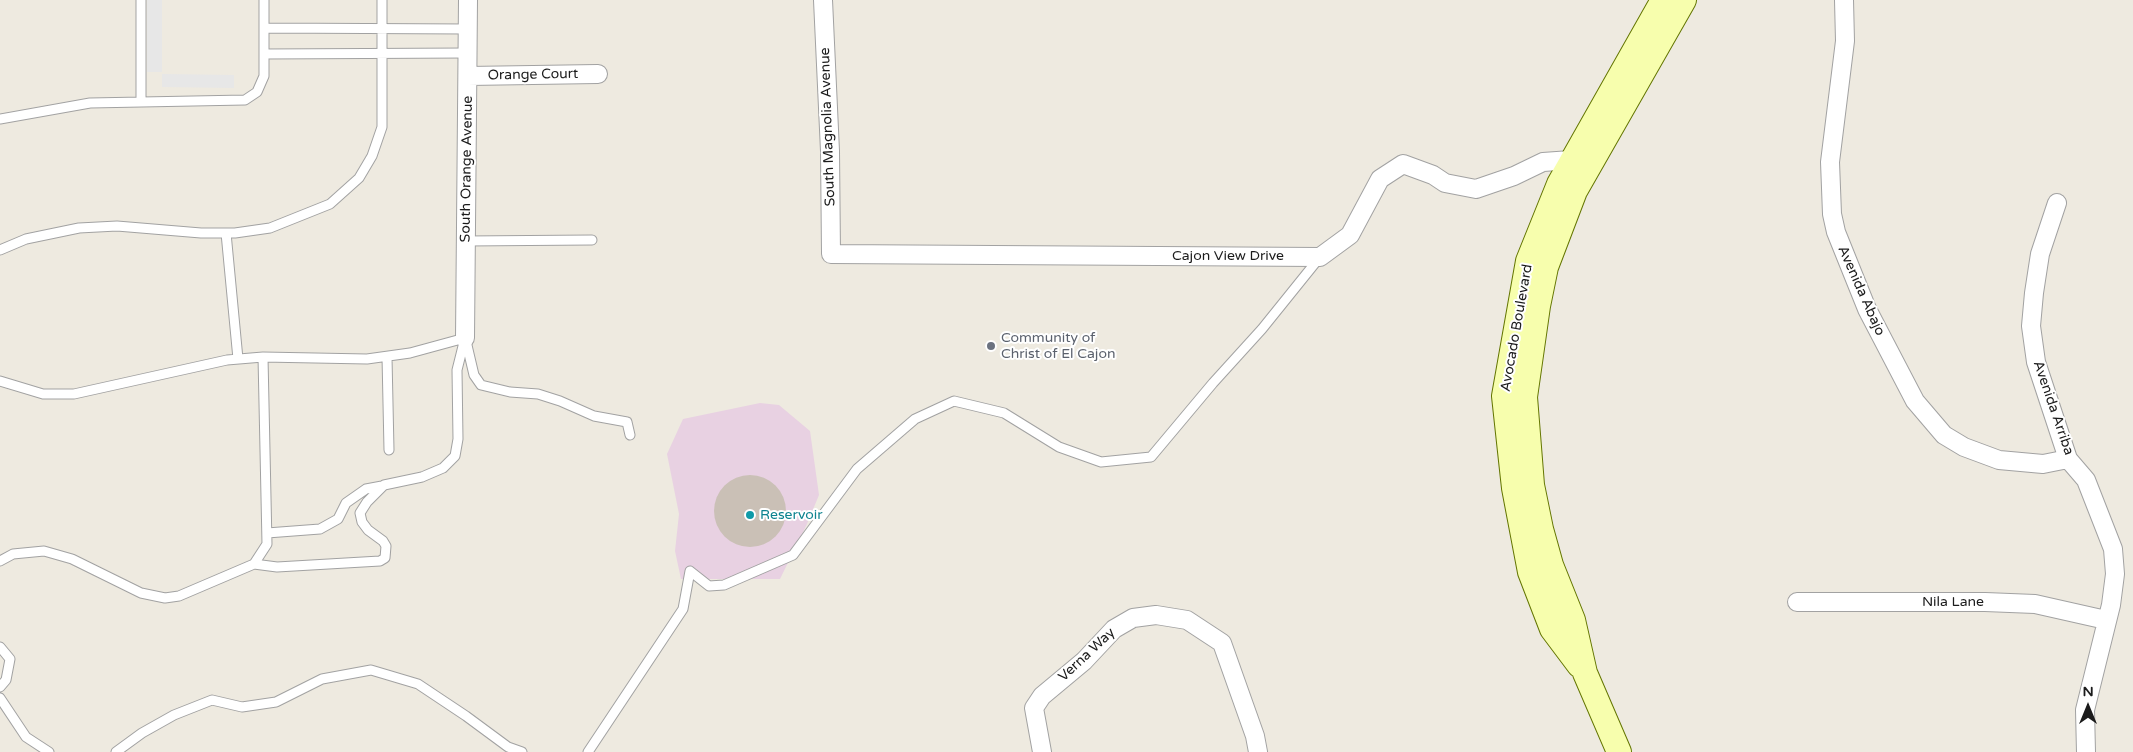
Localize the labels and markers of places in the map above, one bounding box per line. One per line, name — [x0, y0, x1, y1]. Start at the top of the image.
place label: Community of Christ of El Cajon — [1001, 330, 1115, 362]
marker: Community of Christ of El Cajon — [985, 340, 997, 352]
place label: Reservoir — [760, 507, 823, 523]
marker: Reservoir — [744, 509, 756, 521]

